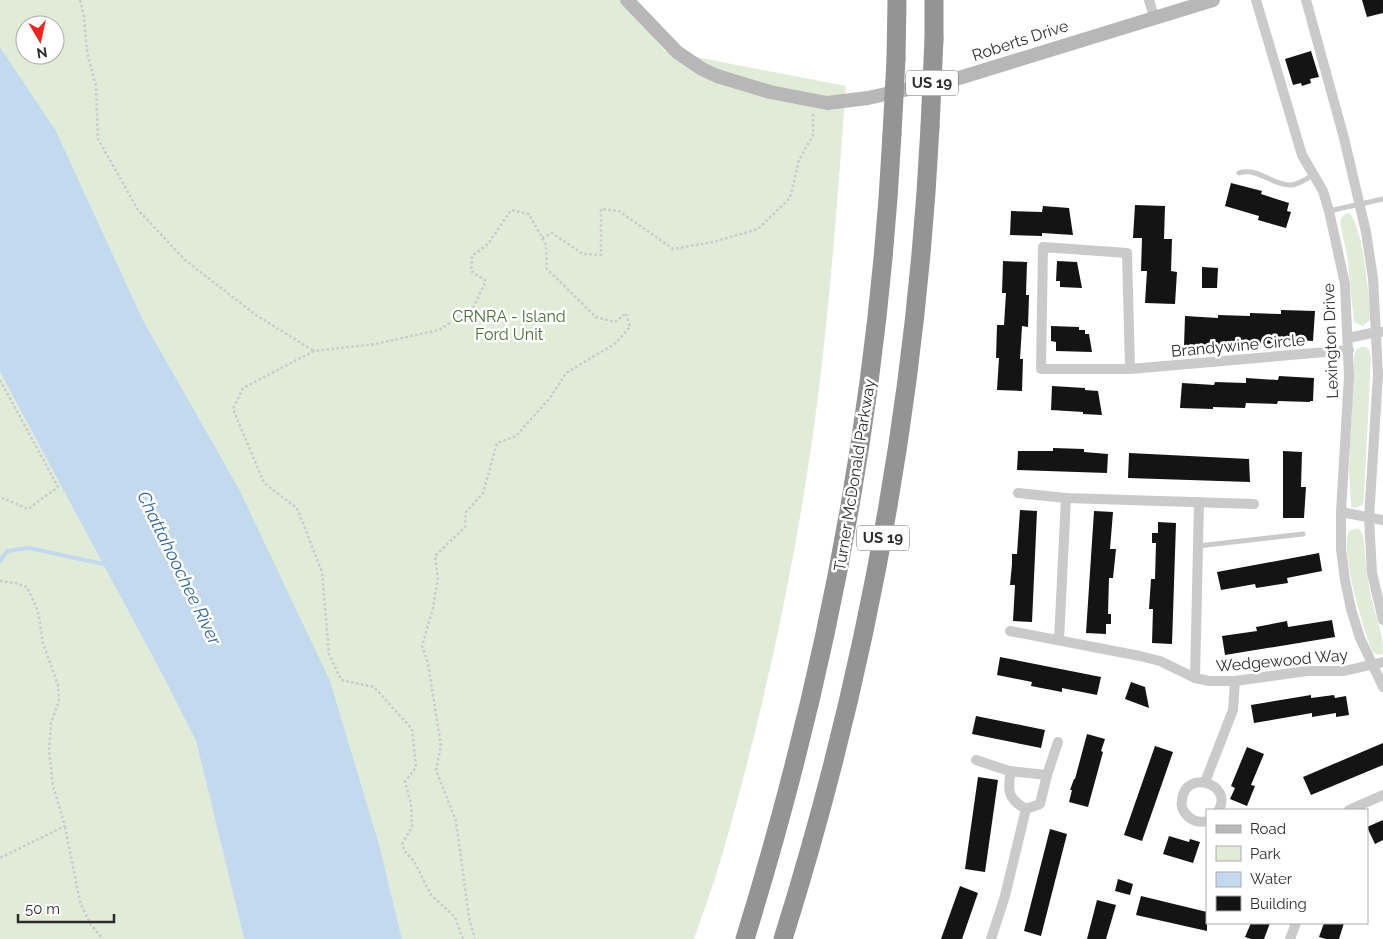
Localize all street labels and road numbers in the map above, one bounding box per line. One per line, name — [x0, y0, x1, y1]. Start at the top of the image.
street label: Roberts Drive — [970, 16, 1071, 65]
road number: US 19 — [906, 70, 958, 96]
street label: Lexington Drive — [1319, 283, 1342, 399]
street label: Brandywine Circle — [1170, 330, 1306, 361]
street label: Turner McDonald Parkway — [830, 377, 879, 573]
road number: US 19 — [857, 526, 909, 550]
street label: Wedgewood Way — [1215, 645, 1349, 676]

